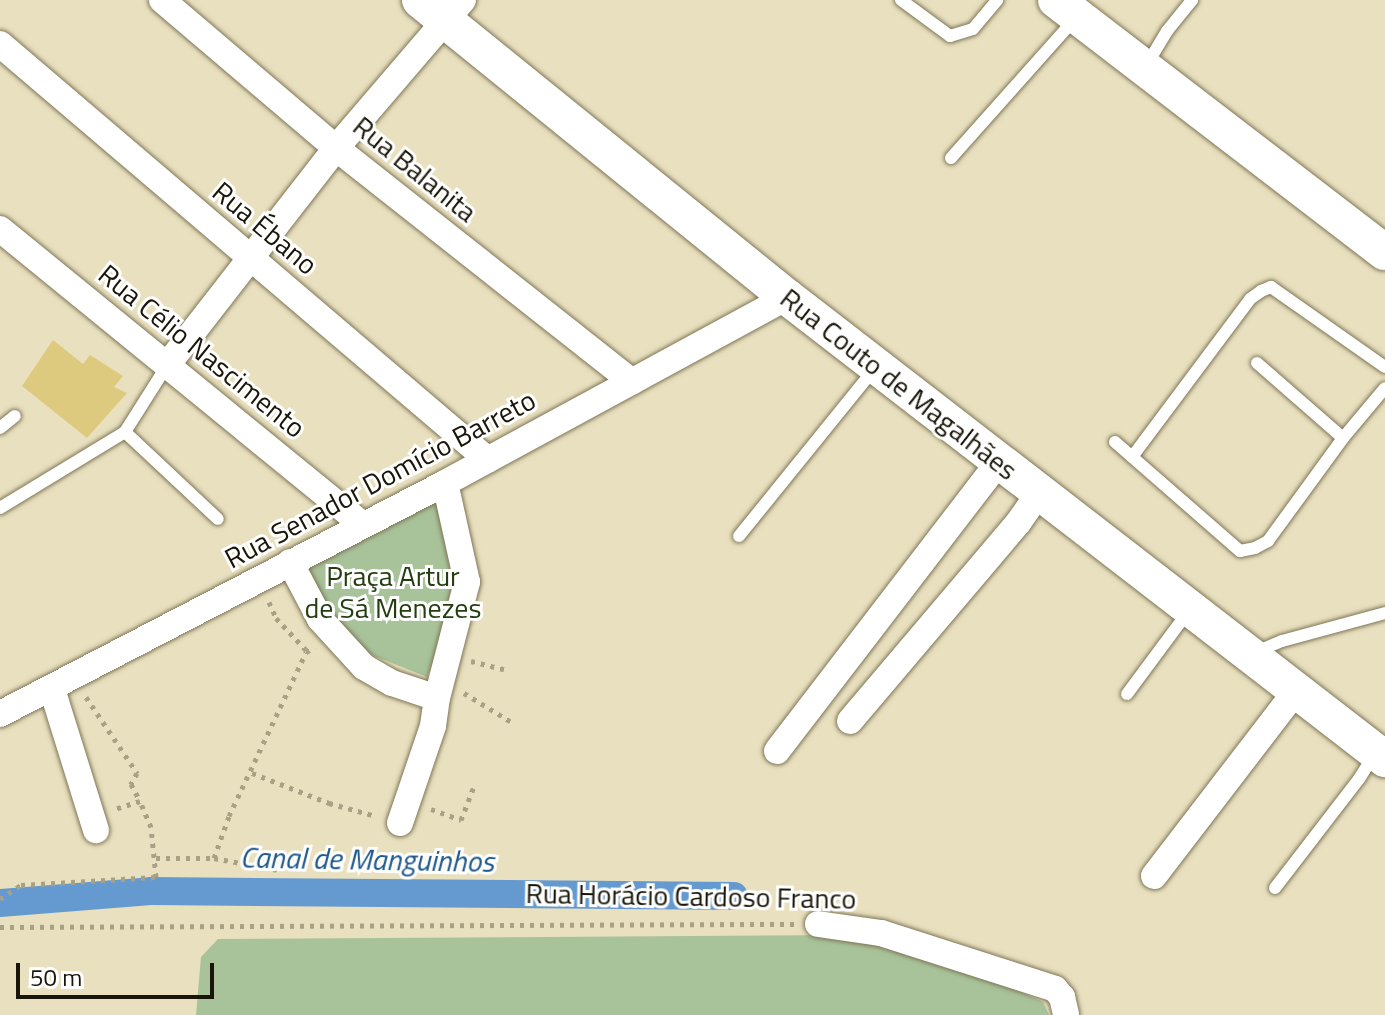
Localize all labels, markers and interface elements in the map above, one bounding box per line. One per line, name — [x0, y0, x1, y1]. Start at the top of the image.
street label: Rua Balanita — [347, 109, 483, 229]
street label: Rua Ébano — [206, 175, 324, 281]
street label: Rua Célio Nascimento — [92, 257, 312, 445]
street label: Rua Couto de Magalhães — [774, 281, 1024, 487]
street label: Rua Senador Domício Barreto — [219, 383, 541, 575]
park label: Praça Artur de Sá Menezes — [305, 559, 481, 625]
water label: Canal de Manguinhos — [240, 839, 494, 879]
street label: Rua Horácio Cardoso Franco — [525, 876, 857, 916]
scale bar — [20, 947, 218, 997]
text: 50 m — [30, 959, 82, 995]

